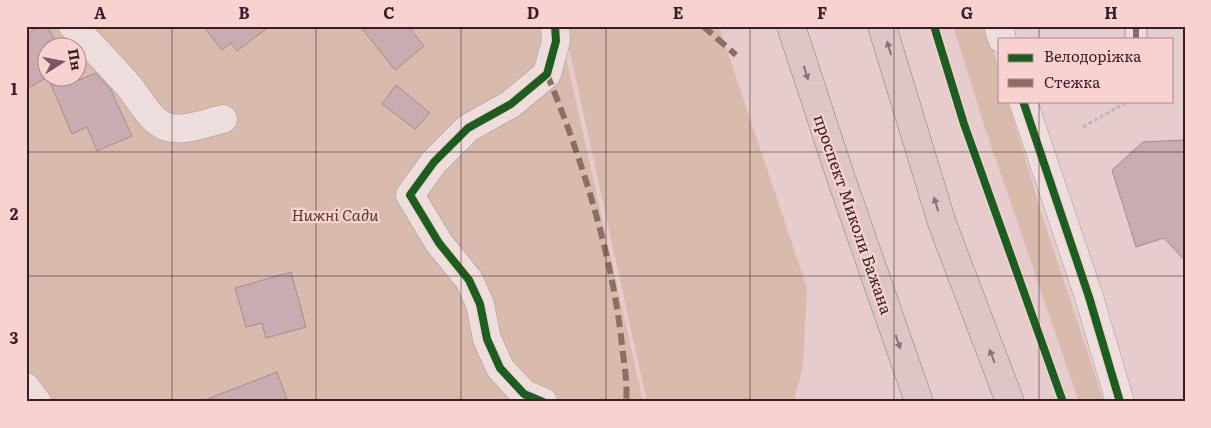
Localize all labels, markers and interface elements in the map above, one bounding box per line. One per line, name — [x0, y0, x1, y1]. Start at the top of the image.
text: A — [94, 0, 106, 24]
text: B — [238, 0, 250, 24]
text: C — [383, 0, 395, 24]
text: D — [527, 0, 539, 24]
text: E — [673, 0, 684, 24]
text: F — [817, 0, 827, 24]
text: G — [961, 0, 973, 24]
text: H — [1104, 0, 1118, 24]
north arrow — [38, 38, 88, 88]
legend — [998, 38, 1174, 102]
one-way arrow — [885, 41, 892, 56]
text: Велодоріжка — [1044, 44, 1142, 67]
text: Пн — [64, 47, 88, 72]
one-way arrow — [803, 65, 810, 80]
text: Стежка — [1044, 70, 1101, 93]
text: 1 — [11, 76, 18, 100]
street label: проспект Миколи Бажана — [808, 111, 900, 318]
one-way arrow — [932, 196, 940, 211]
text: 2 — [10, 201, 19, 225]
park label: Нижні Сади — [291, 202, 379, 226]
text: 3 — [10, 325, 19, 349]
one-way arrow — [895, 335, 902, 350]
one-way arrow — [988, 349, 996, 363]

